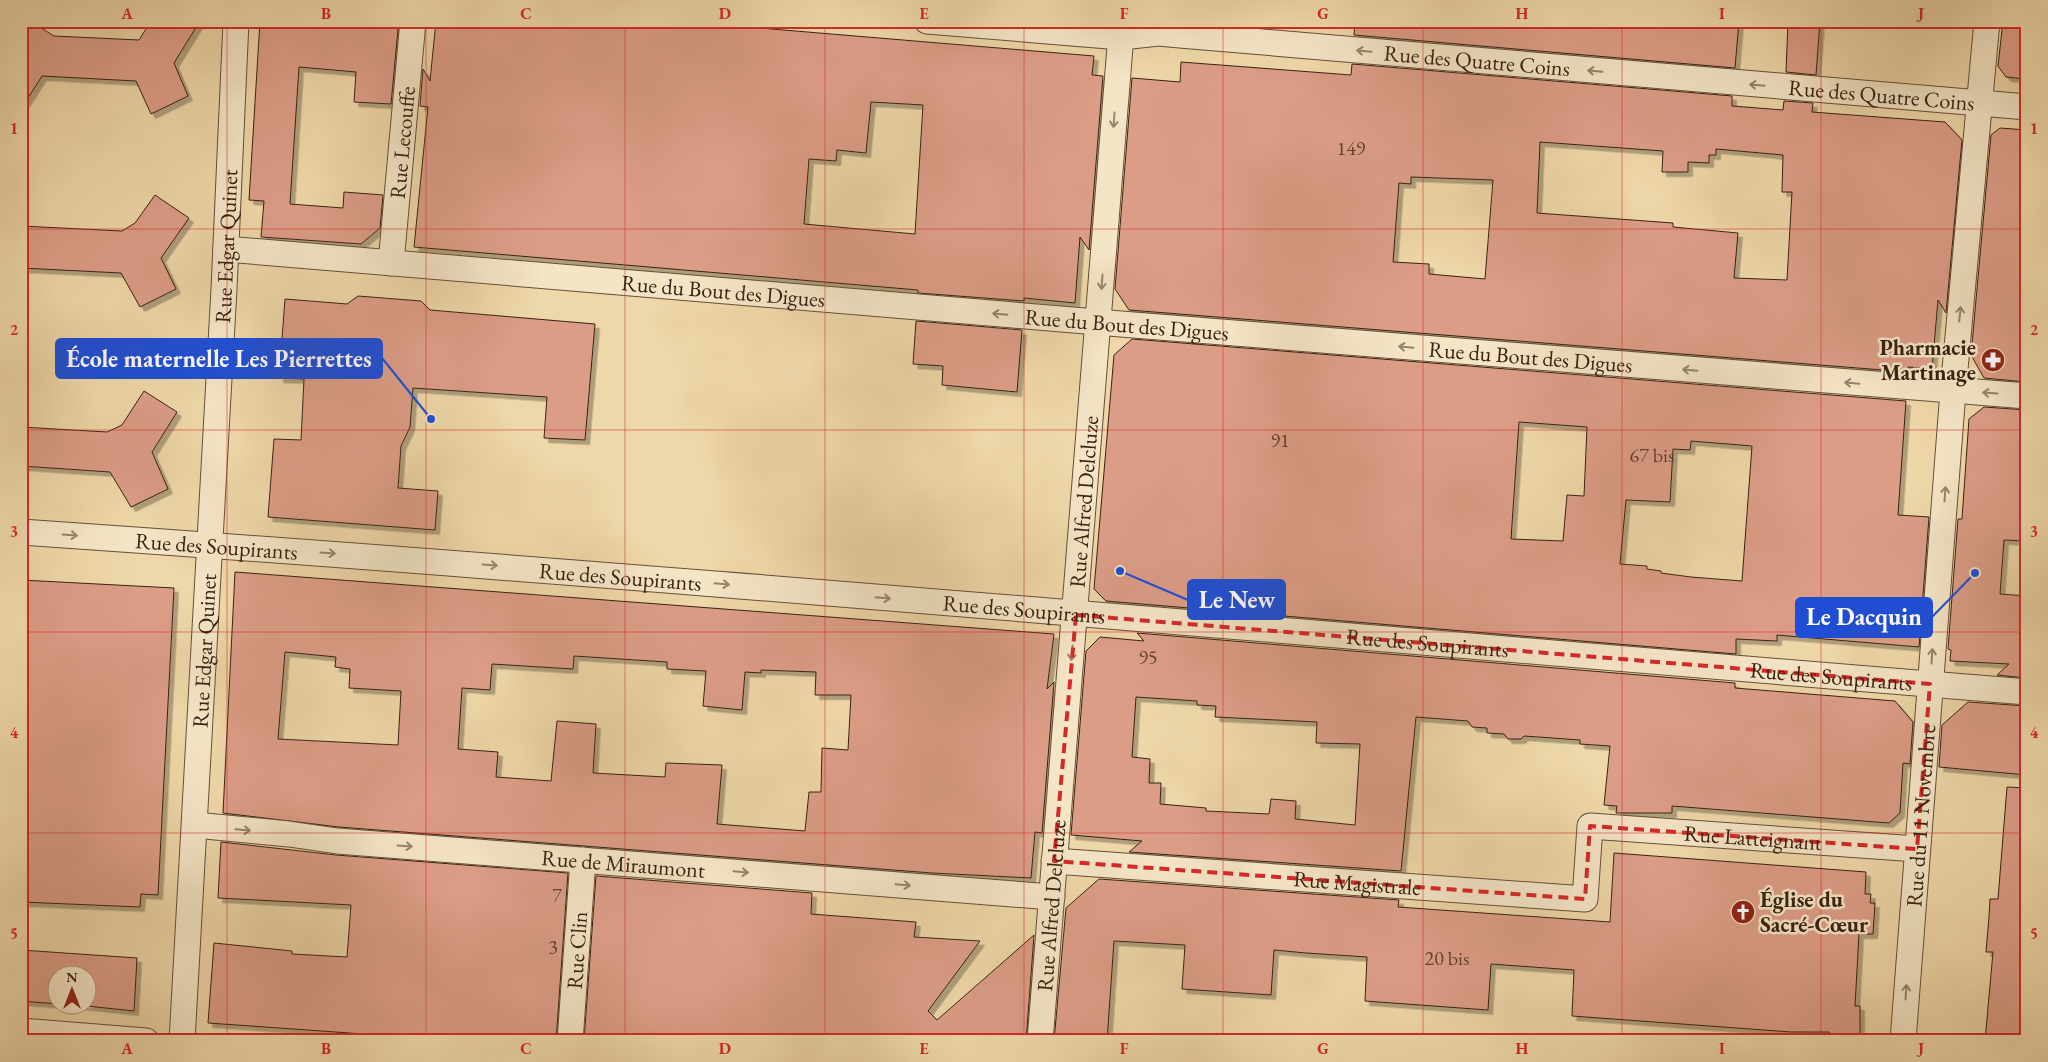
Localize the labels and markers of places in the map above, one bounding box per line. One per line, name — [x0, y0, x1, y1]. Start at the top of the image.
place label: Pharmacie Martinage — [1880, 333, 1976, 387]
callout: École maternelle Les Pierrettes — [56, 339, 382, 378]
pharmacy icon: Pharmacie Martinage — [1980, 347, 2006, 373]
callout: Le New — [1188, 580, 1285, 619]
callout: Le Dacquin — [1796, 598, 1932, 637]
place label: Église du Sacré-Cœur — [1760, 885, 1869, 939]
church icon: Église du Sacré-Cœur — [1730, 899, 1756, 925]

